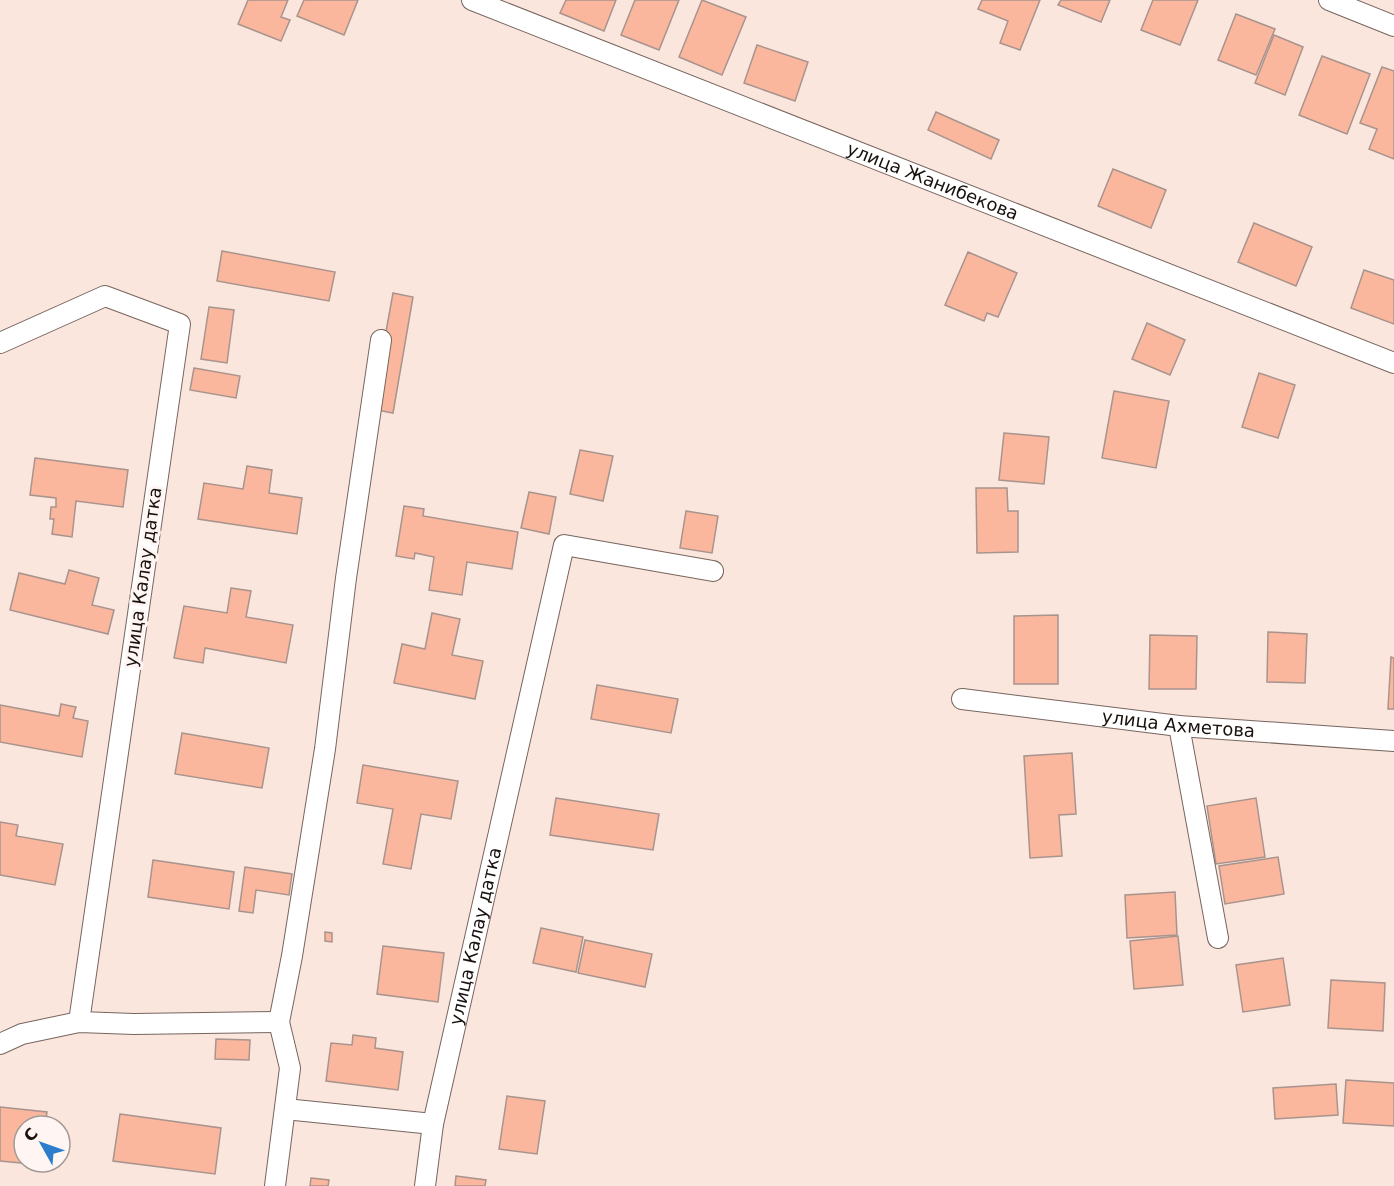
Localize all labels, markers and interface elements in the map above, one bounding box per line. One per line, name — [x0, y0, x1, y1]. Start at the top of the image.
street label: улица Жанибекова — [844, 138, 1022, 224]
street label: улица Калау датка — [119, 486, 166, 668]
street label: улица Ахметова — [1101, 706, 1256, 741]
street label: улица Калау датка — [445, 845, 505, 1027]
north arrow — [12, 1114, 72, 1174]
text: С — [20, 1124, 42, 1145]

